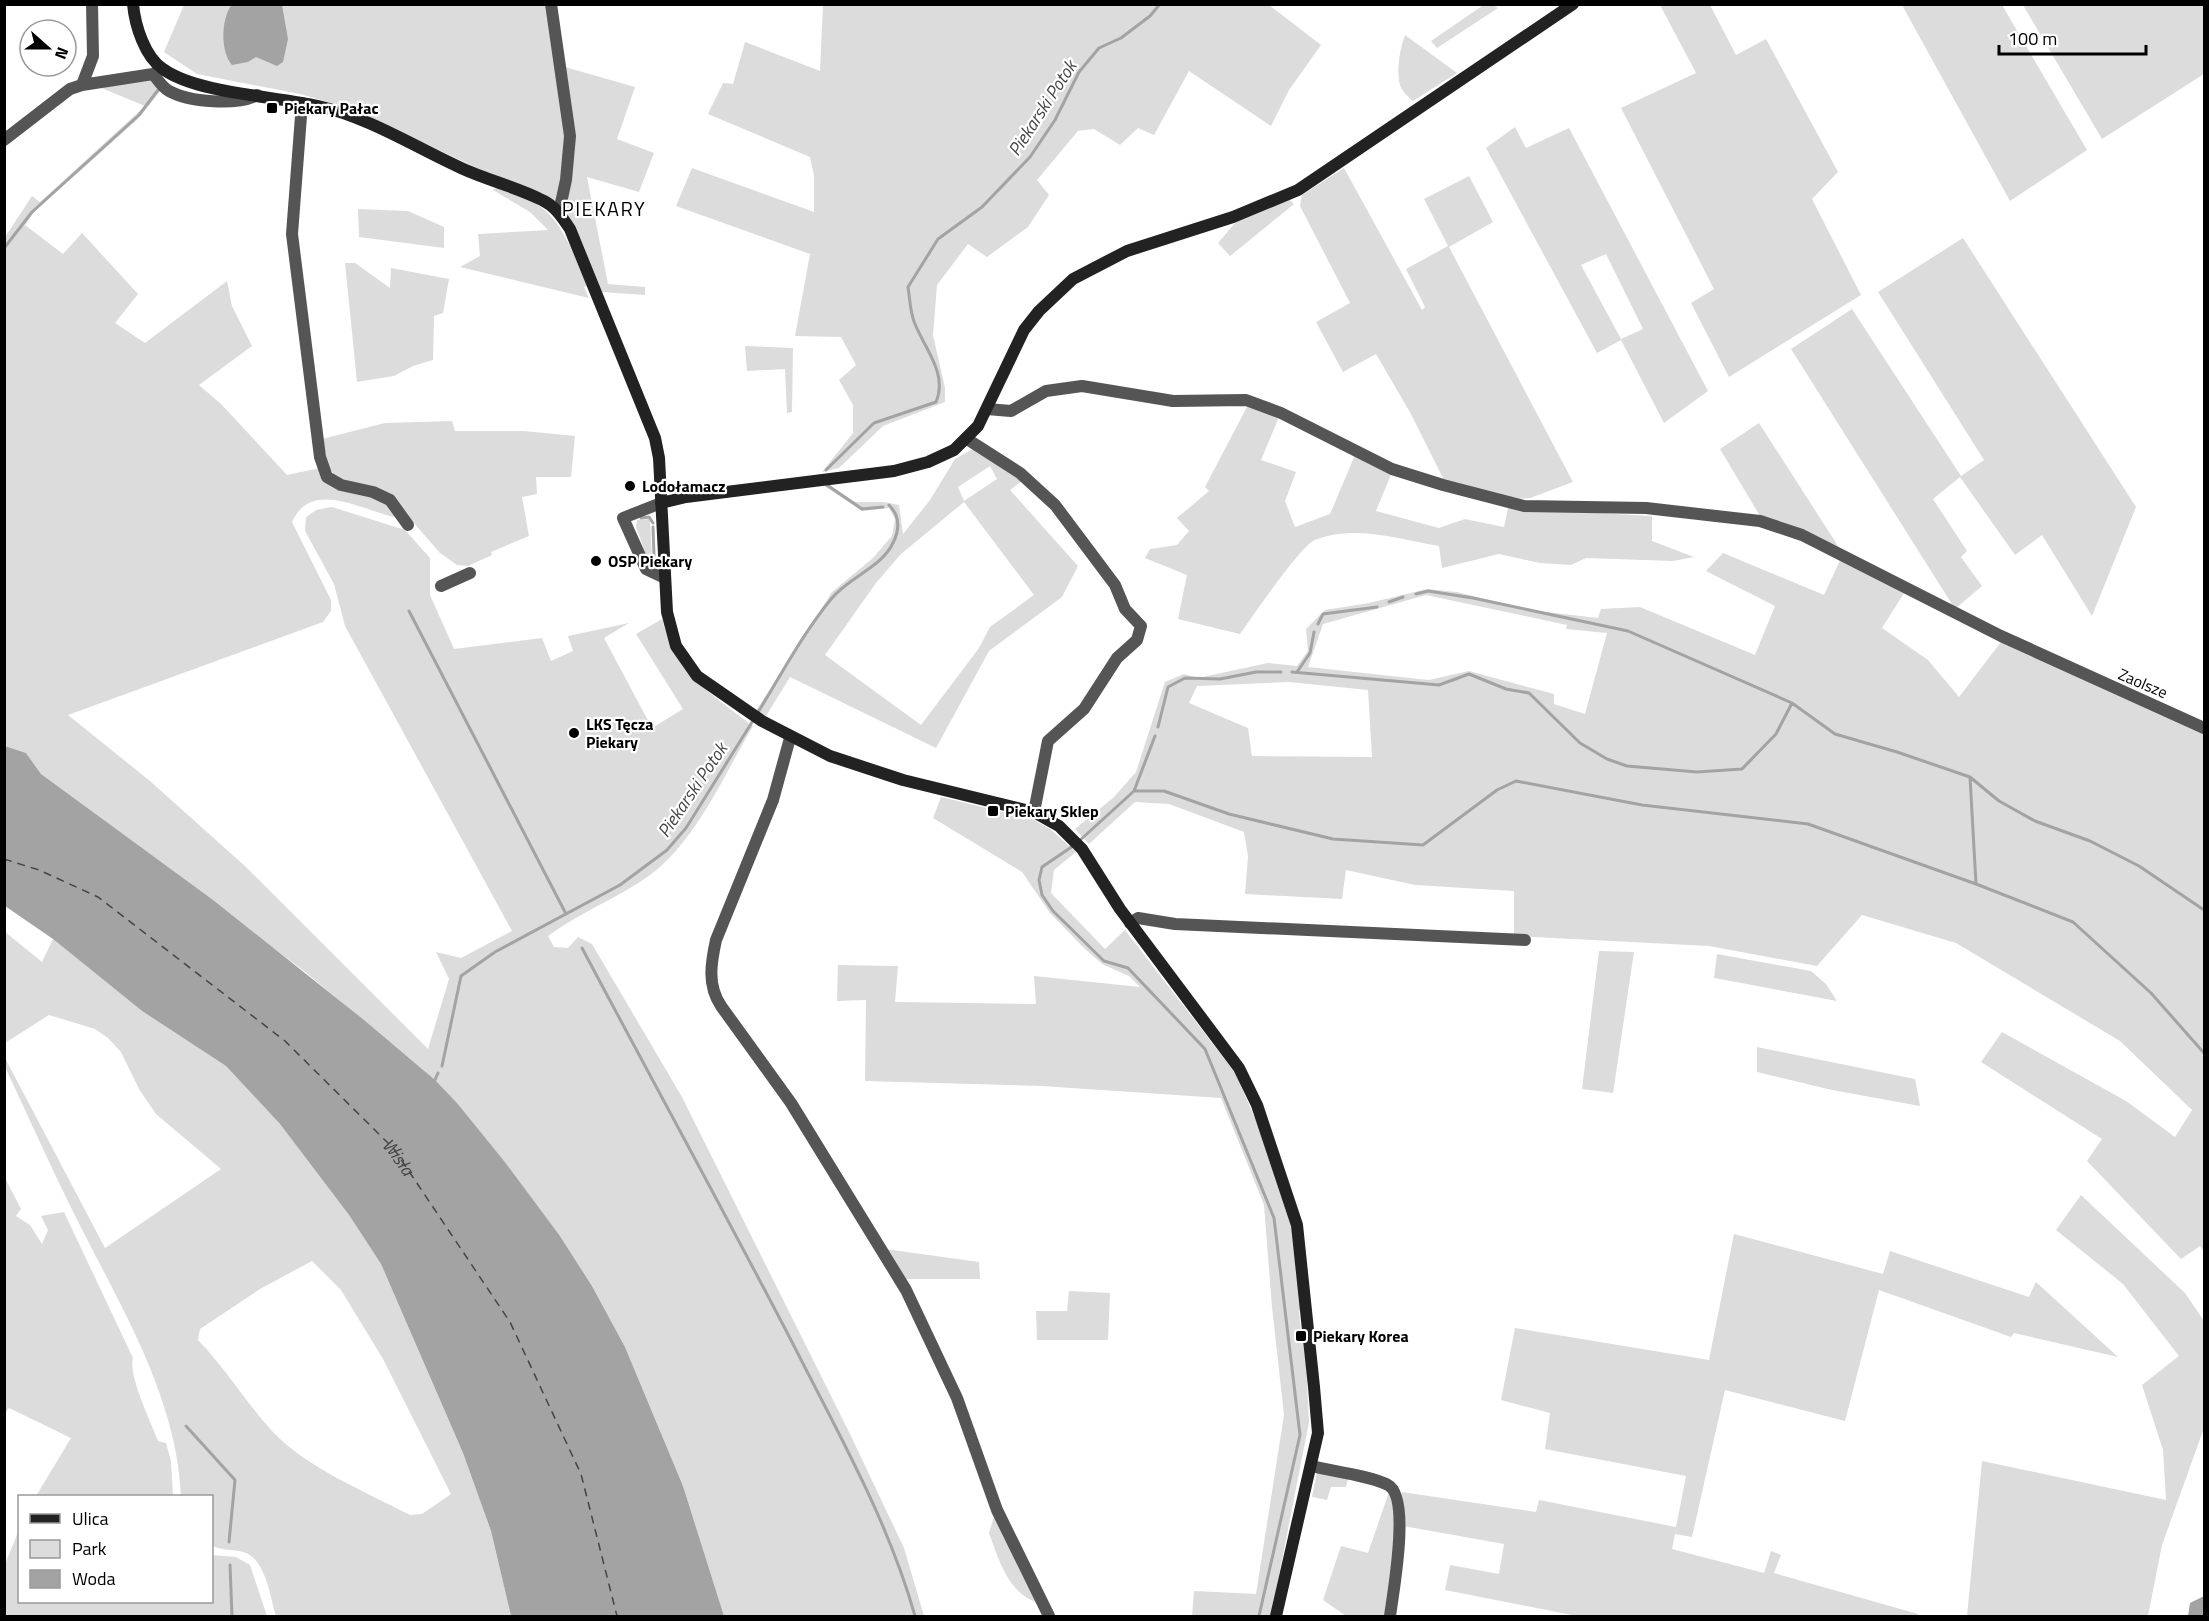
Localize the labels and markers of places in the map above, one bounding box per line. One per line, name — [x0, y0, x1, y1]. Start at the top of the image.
place label: Piekary Pałac — [284, 96, 379, 120]
marker: Piekary Pałac — [265, 101, 279, 115]
place label: Lodołamacz — [642, 474, 726, 498]
marker: Lodołamacz — [623, 479, 637, 493]
place label: OSP Piekary — [608, 549, 692, 573]
marker: OSP Piekary — [589, 554, 603, 568]
place label: LKS Tęcza Piekary — [586, 712, 653, 754]
marker: LKS Tęcza Piekary — [567, 726, 581, 740]
place label: Piekary Sklep — [1005, 799, 1099, 823]
marker: Piekary Sklep — [986, 804, 1000, 818]
place label: Piekary Korea — [1313, 1324, 1409, 1348]
marker: Piekary Korea — [1294, 1329, 1308, 1343]

